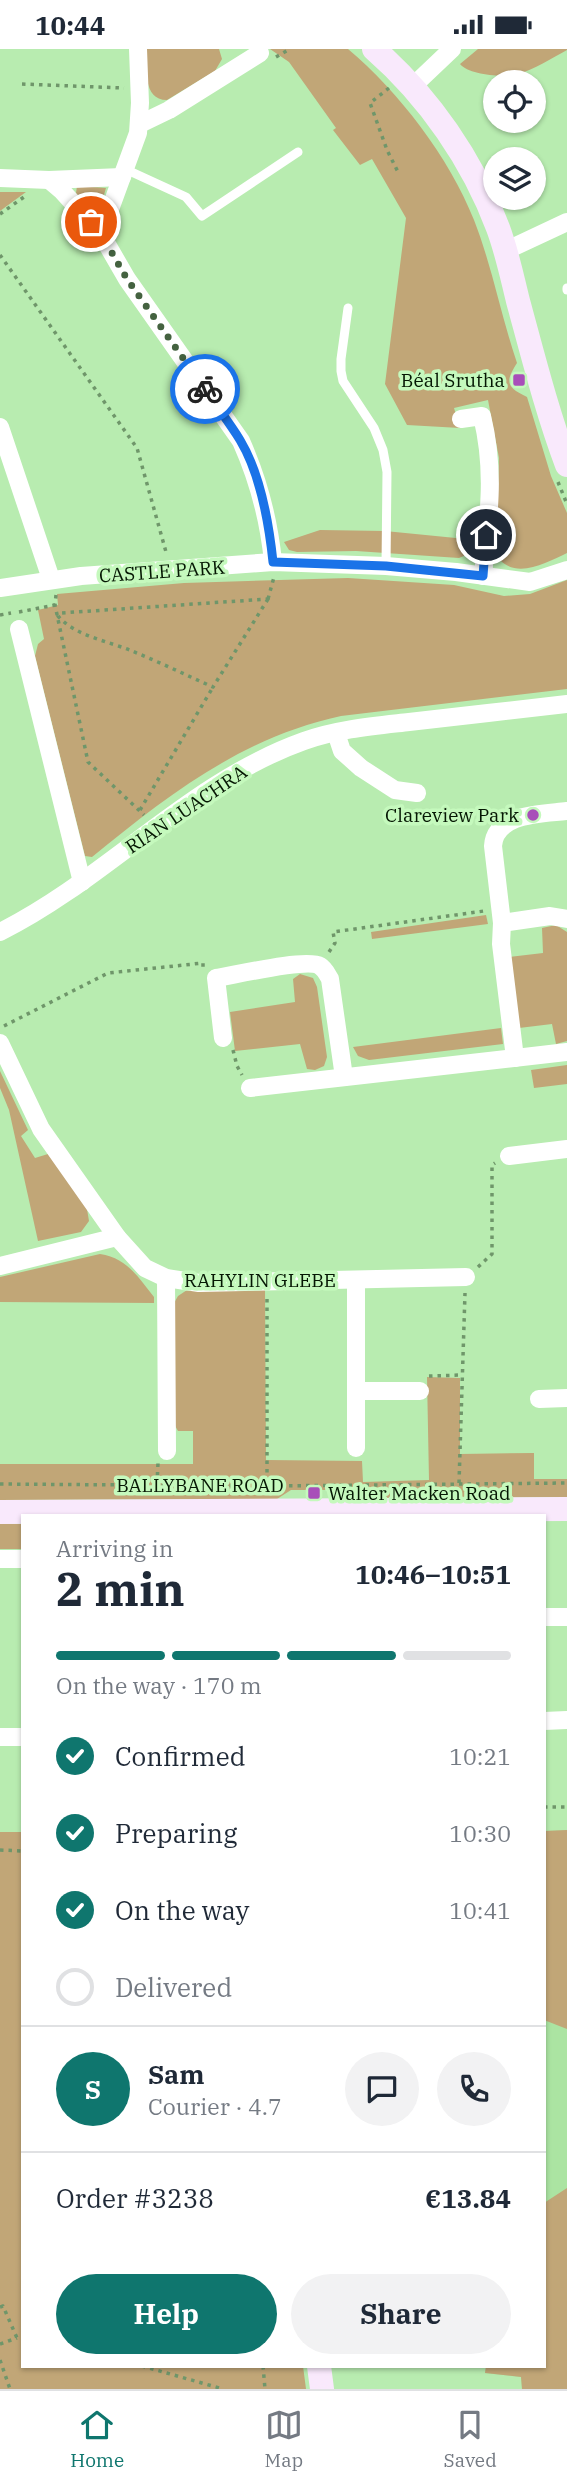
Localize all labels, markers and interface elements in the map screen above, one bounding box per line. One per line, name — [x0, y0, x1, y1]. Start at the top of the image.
text: 10:44 — [35, 8, 105, 42]
map controls — [483, 70, 546, 210]
button: locate — [483, 70, 546, 133]
button: layers — [483, 147, 546, 210]
pin — [61, 192, 121, 252]
icon: bag — [72, 203, 110, 241]
courier — [170, 354, 240, 424]
place label: Béal Srutha — [401, 368, 505, 392]
icon: bike — [186, 370, 224, 408]
marker: Béal Srutha — [511, 372, 527, 388]
pin — [456, 505, 516, 565]
icon: home — [467, 516, 505, 554]
street label: CASTLE PARK — [98, 555, 227, 587]
street label: RIAN LUACHRA — [121, 759, 251, 859]
place label: Clareview Park — [385, 803, 519, 827]
marker: Clareview Park — [525, 807, 541, 823]
street label: RAHYLIN GLEBE — [184, 1268, 336, 1292]
street label: BALLYBANE ROAD — [116, 1473, 284, 1497]
place label: Walter Macken Road — [328, 1481, 511, 1505]
marker: Walter Macken Road — [306, 1485, 322, 1501]
text: Arriving in — [56, 1533, 173, 1563]
text: 10:46–10:51 — [355, 1557, 511, 1591]
text: 2 min — [56, 1559, 185, 1619]
text: On the way · 170 m — [56, 1670, 262, 1700]
icon: check — [56, 1737, 94, 1775]
text: Confirmed — [115, 1739, 246, 1773]
text: 10:21 — [449, 1741, 511, 1771]
icon: check — [56, 1814, 94, 1852]
text: Preparing — [115, 1816, 237, 1850]
text: 10:30 — [449, 1818, 511, 1848]
icon: check — [56, 1891, 94, 1929]
text: On the way — [115, 1893, 249, 1927]
text: 10:41 — [449, 1895, 511, 1925]
text: Delivered — [115, 1970, 232, 2004]
button: chat — [345, 2052, 419, 2126]
button: phone — [437, 2052, 511, 2126]
text: Sam — [148, 2057, 204, 2091]
text: S — [85, 2072, 101, 2106]
text: Courier · 4.7 — [148, 2091, 282, 2121]
text: Order #3238 — [56, 2181, 214, 2215]
text: €13.84 — [425, 2181, 511, 2215]
button: Help — [56, 2274, 277, 2354]
button: Share — [291, 2274, 511, 2354]
tab: Home — [70, 2406, 124, 2472]
tab: Map — [265, 2406, 303, 2472]
tab: Saved — [444, 2406, 497, 2472]

